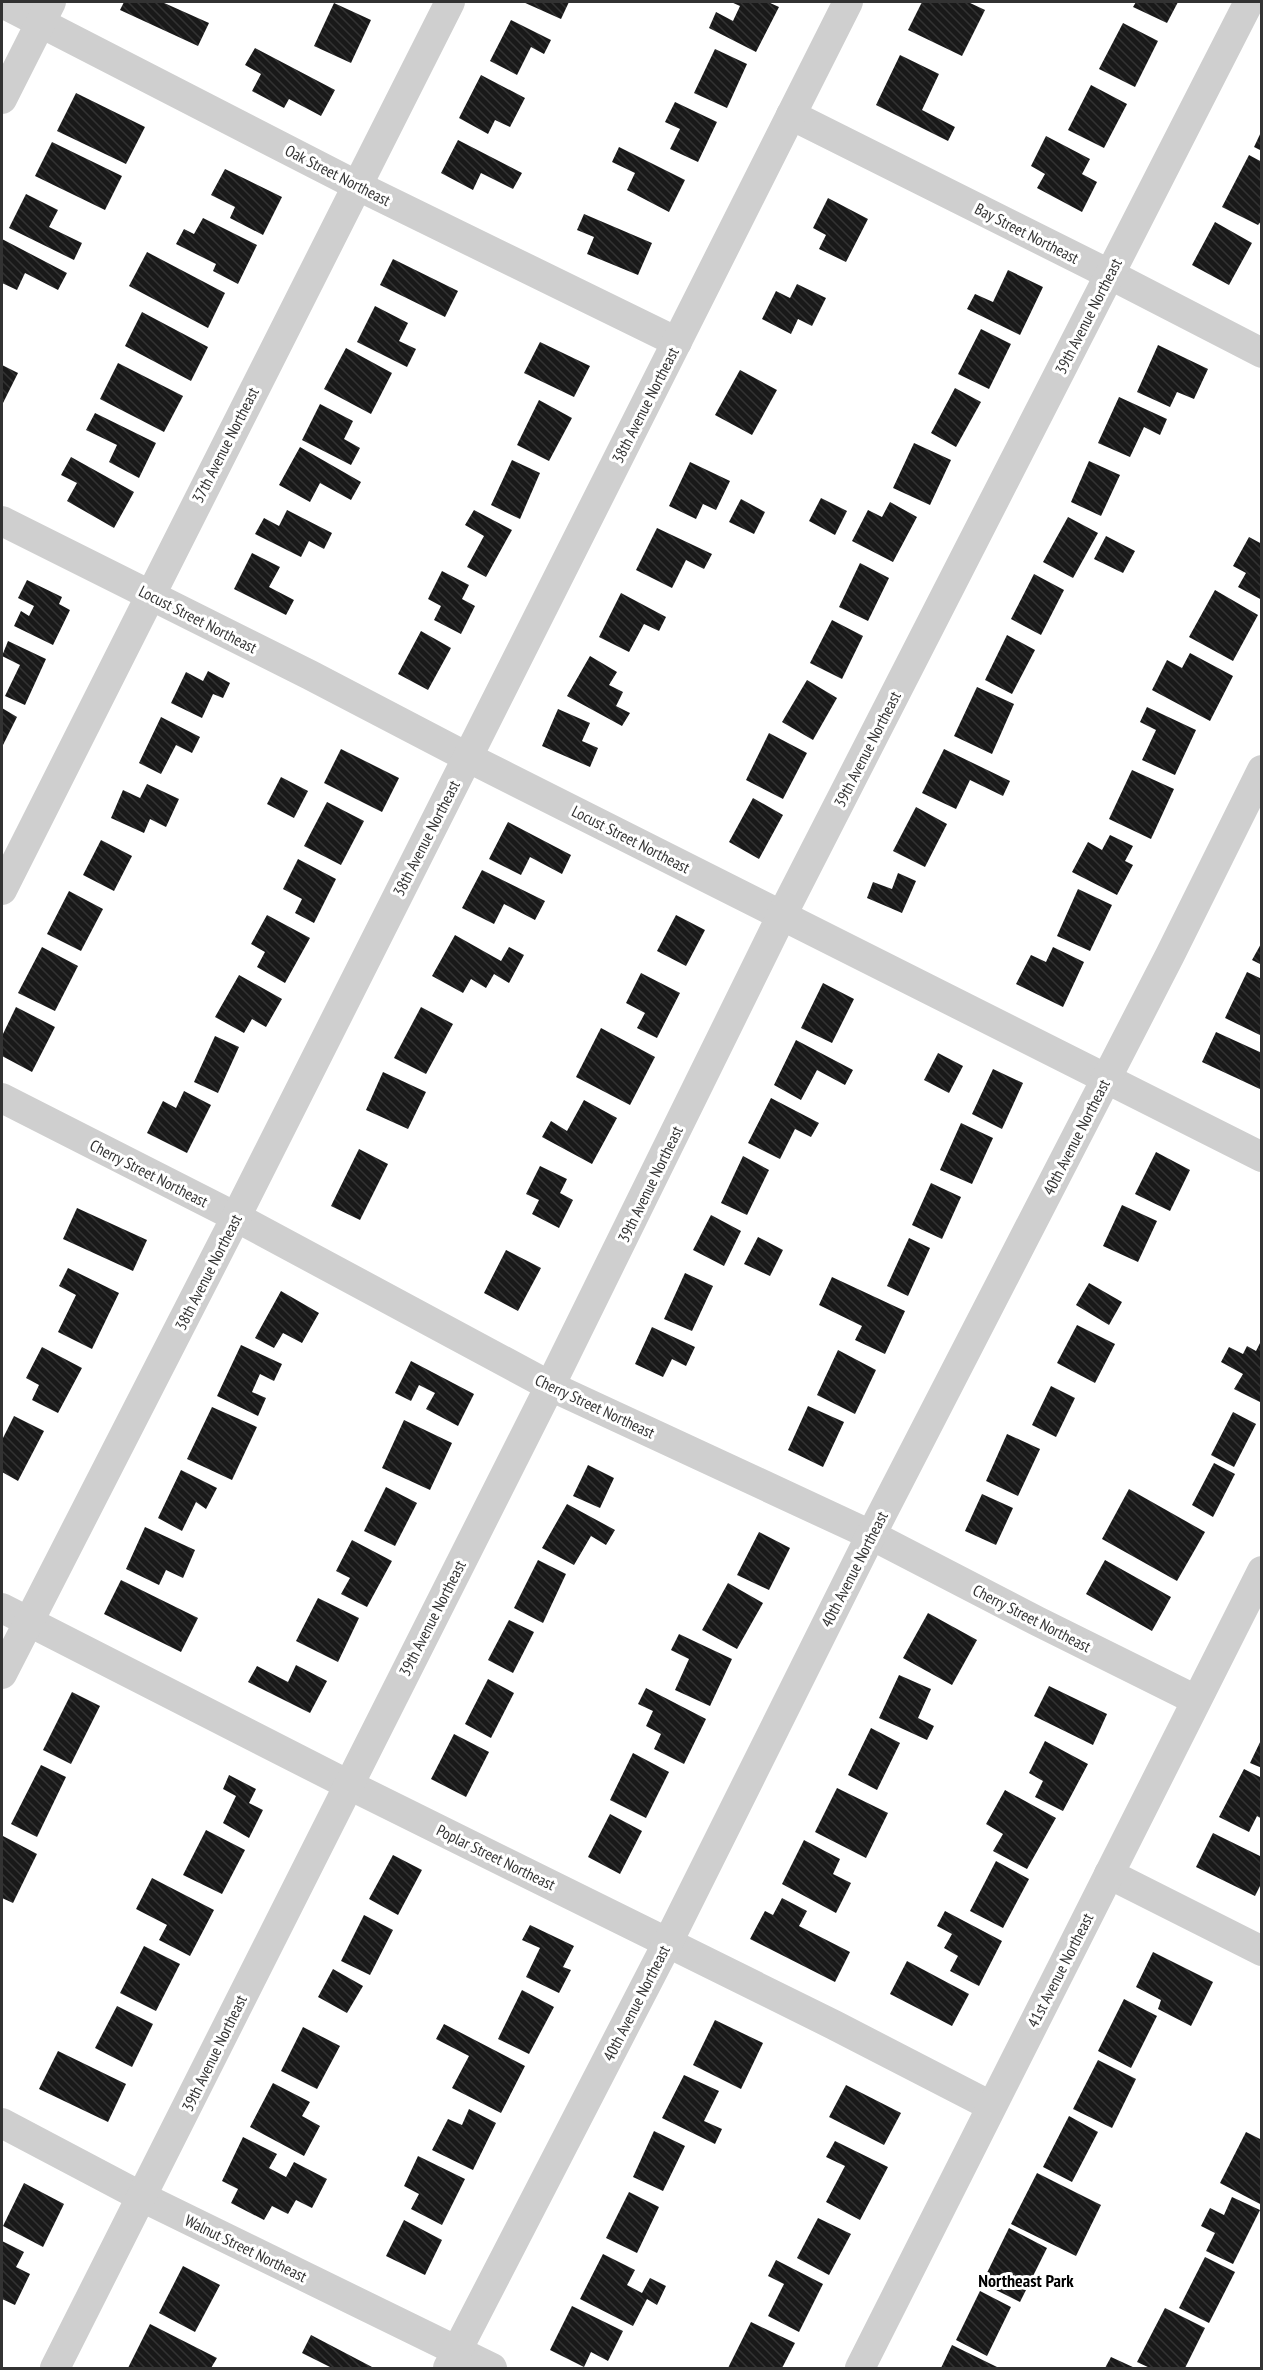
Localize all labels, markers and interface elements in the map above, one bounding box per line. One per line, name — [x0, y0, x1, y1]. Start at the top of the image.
street label: Oak Street Northeast — [282, 140, 395, 210]
street label: Bay Street Northeast — [972, 198, 1083, 268]
street label: 39th Avenue Northeast — [1050, 254, 1126, 377]
street label: 38th Avenue Northeast — [607, 343, 683, 466]
street label: 37th Avenue Northeast — [187, 383, 263, 506]
street label: Locust Street Northeast — [136, 581, 261, 658]
street label: 39th Avenue Northeast — [829, 687, 905, 810]
street label: 38th Avenue Northeast — [388, 776, 464, 899]
street label: Locust Street Northeast — [569, 801, 694, 878]
street label: 40th Avenue Northeast — [1038, 1075, 1114, 1198]
street label: 39th Avenue Northeast — [613, 1122, 687, 1246]
street label: Cherry Street Northeast — [87, 1135, 212, 1212]
street label: 38th Avenue Northeast — [170, 1210, 246, 1333]
street label: Cherry Street Northeast — [532, 1370, 659, 1443]
street label: 40th Avenue Northeast — [816, 1507, 892, 1630]
street label: 39th Avenue Northeast — [394, 1556, 470, 1679]
street label: Cherry Street Northeast — [970, 1580, 1095, 1657]
street label: Poplar Street Northeast — [433, 1820, 559, 1895]
street label: 41st Avenue Northeast — [1023, 1909, 1098, 2030]
street label: 40th Avenue Northeast — [598, 1941, 674, 2064]
street label: 39th Avenue Northeast — [177, 1991, 251, 2115]
street label: Walnut Street Northeast — [182, 2210, 311, 2286]
district label: Northeast Park — [978, 2269, 1074, 2292]

